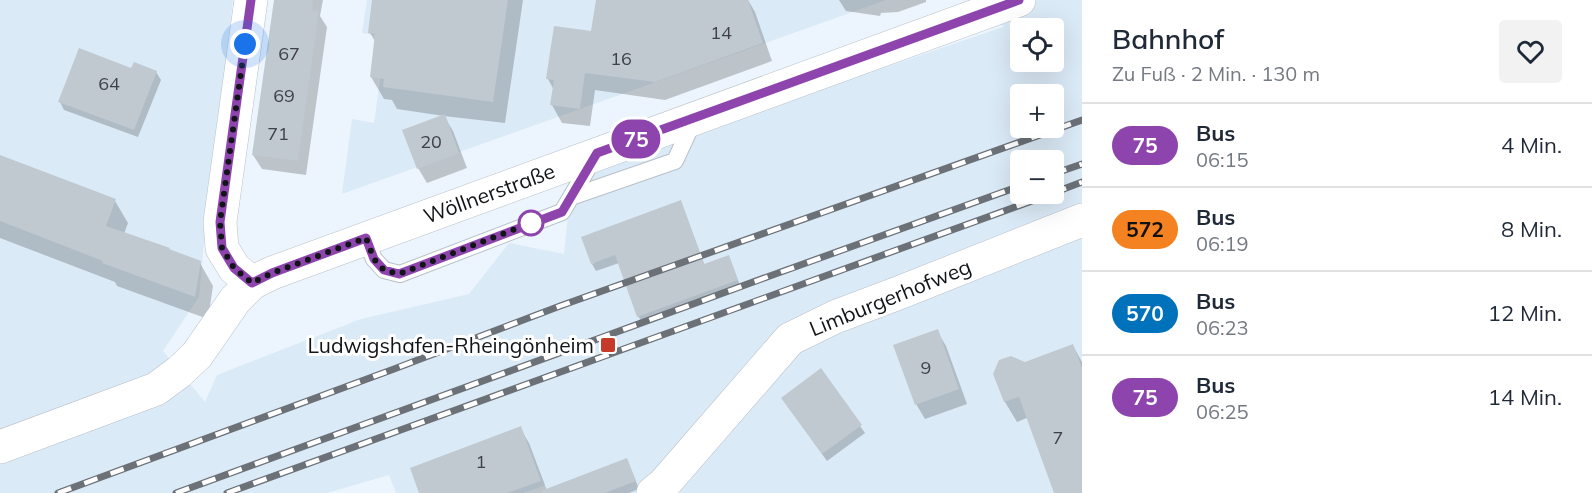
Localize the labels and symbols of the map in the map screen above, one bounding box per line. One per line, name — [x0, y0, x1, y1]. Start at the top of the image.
house number: 14 — [710, 21, 732, 44]
your location — [230, 29, 260, 59]
house number: 67 — [278, 42, 300, 65]
house number: 16 — [610, 47, 632, 70]
house number: 64 — [98, 72, 120, 95]
house number: 69 — [273, 84, 295, 107]
line badge: 75 — [609, 120, 663, 158]
house number: 71 — [267, 122, 289, 145]
house number: 20 — [420, 130, 442, 153]
street label: Wöllnerstraße — [420, 157, 558, 229]
unlabelled marker — [518, 210, 544, 236]
street label: Limburgerhofweg — [805, 253, 975, 341]
place label: Ludwigshafen-Rheingönheim — [308, 332, 594, 358]
marker: Ludwigshafen-Rheingönheim — [599, 336, 617, 354]
house number: 9 — [921, 356, 931, 379]
house number: 7 — [1053, 426, 1063, 449]
house number: 1 — [476, 450, 486, 473]

